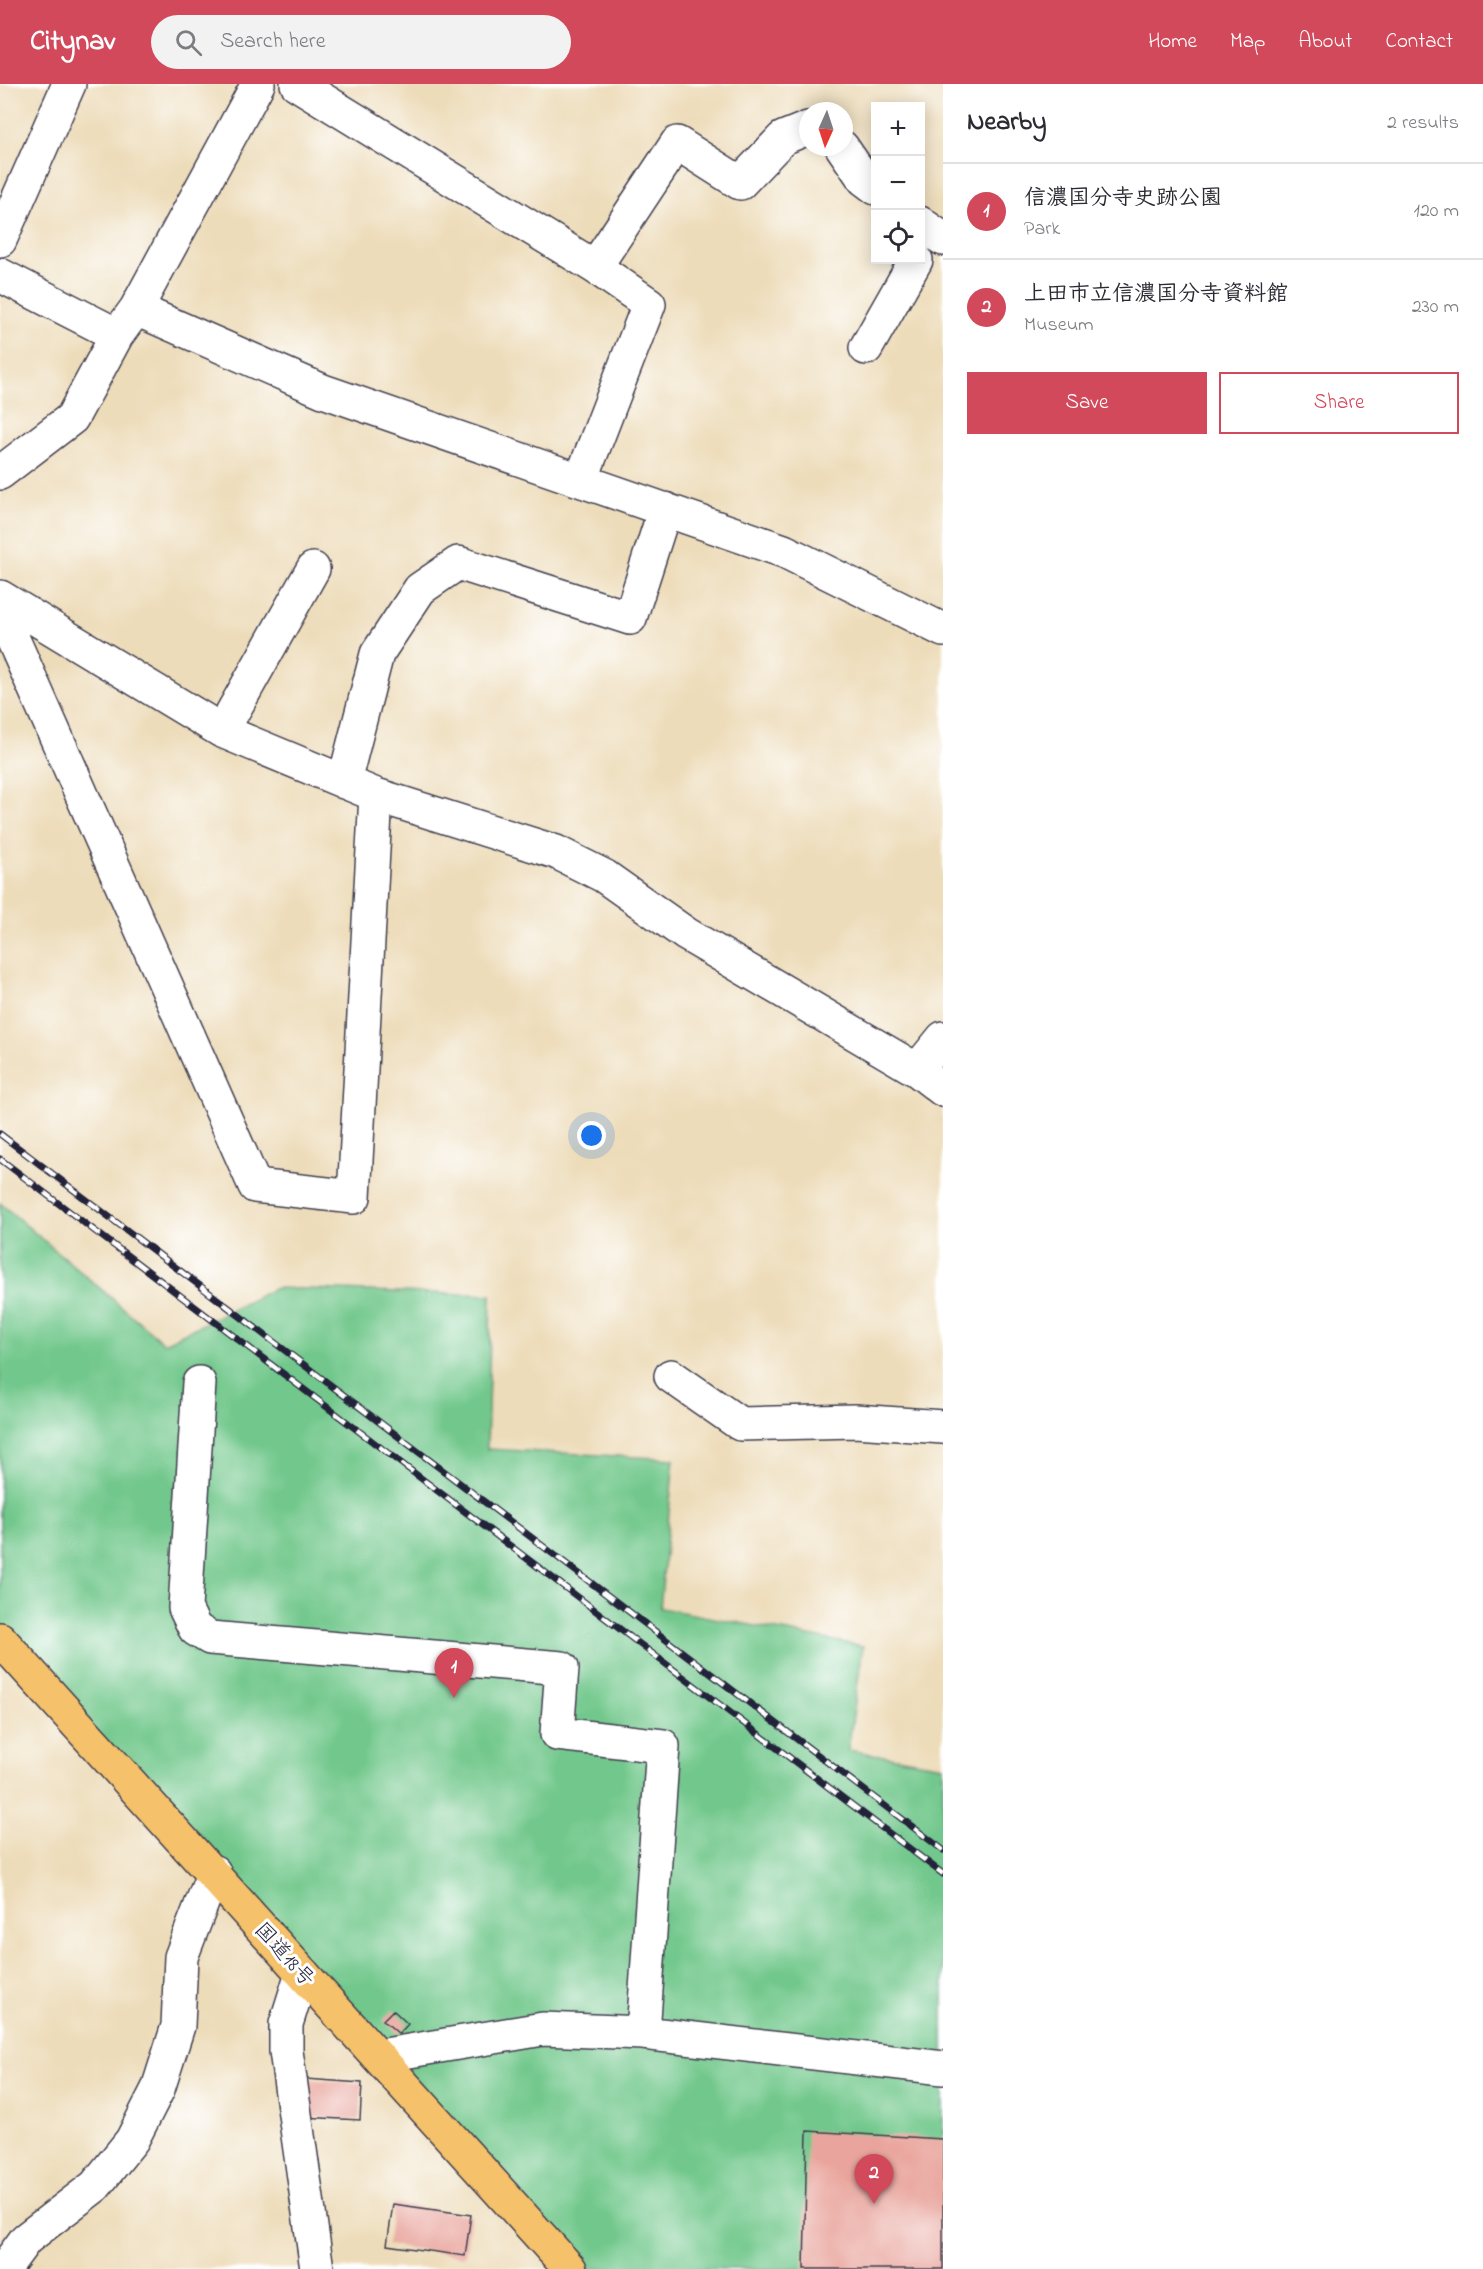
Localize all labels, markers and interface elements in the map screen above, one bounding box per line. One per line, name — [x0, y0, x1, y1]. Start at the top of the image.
search box — [151, 15, 571, 69]
text: Citynav — [30, 22, 115, 63]
icon: search — [172, 26, 205, 59]
text: Search here — [220, 26, 326, 58]
text: Home — [1148, 27, 1197, 57]
text: Map — [1230, 27, 1265, 57]
text: About — [1298, 27, 1352, 57]
text: Contact — [1385, 27, 1453, 57]
north arrow — [799, 102, 853, 156]
map controls — [871, 102, 925, 264]
button: + — [871, 102, 925, 156]
text: Nearby — [967, 104, 1046, 142]
text: 2 results — [1387, 109, 1459, 138]
button: − — [871, 156, 925, 210]
text: 信濃国分寺史跡公園 — [1024, 183, 1222, 215]
text: 1 — [983, 197, 990, 226]
text: 120 m — [1414, 197, 1459, 226]
button: locate — [871, 210, 925, 264]
text: Park — [1024, 215, 1060, 244]
text: 上田市立信濃国分寺資料館 — [1024, 279, 1288, 311]
text: 2 — [982, 293, 991, 322]
text: 230 m — [1412, 293, 1459, 322]
text: Museum — [1024, 311, 1094, 340]
button: Save — [967, 372, 1207, 434]
button: Share — [1219, 372, 1459, 434]
your location — [577, 1121, 606, 1150]
pin: 1 — [434, 1648, 474, 1698]
street label: 国道18号 — [246, 1916, 321, 1994]
pin: 2 — [854, 2154, 894, 2204]

